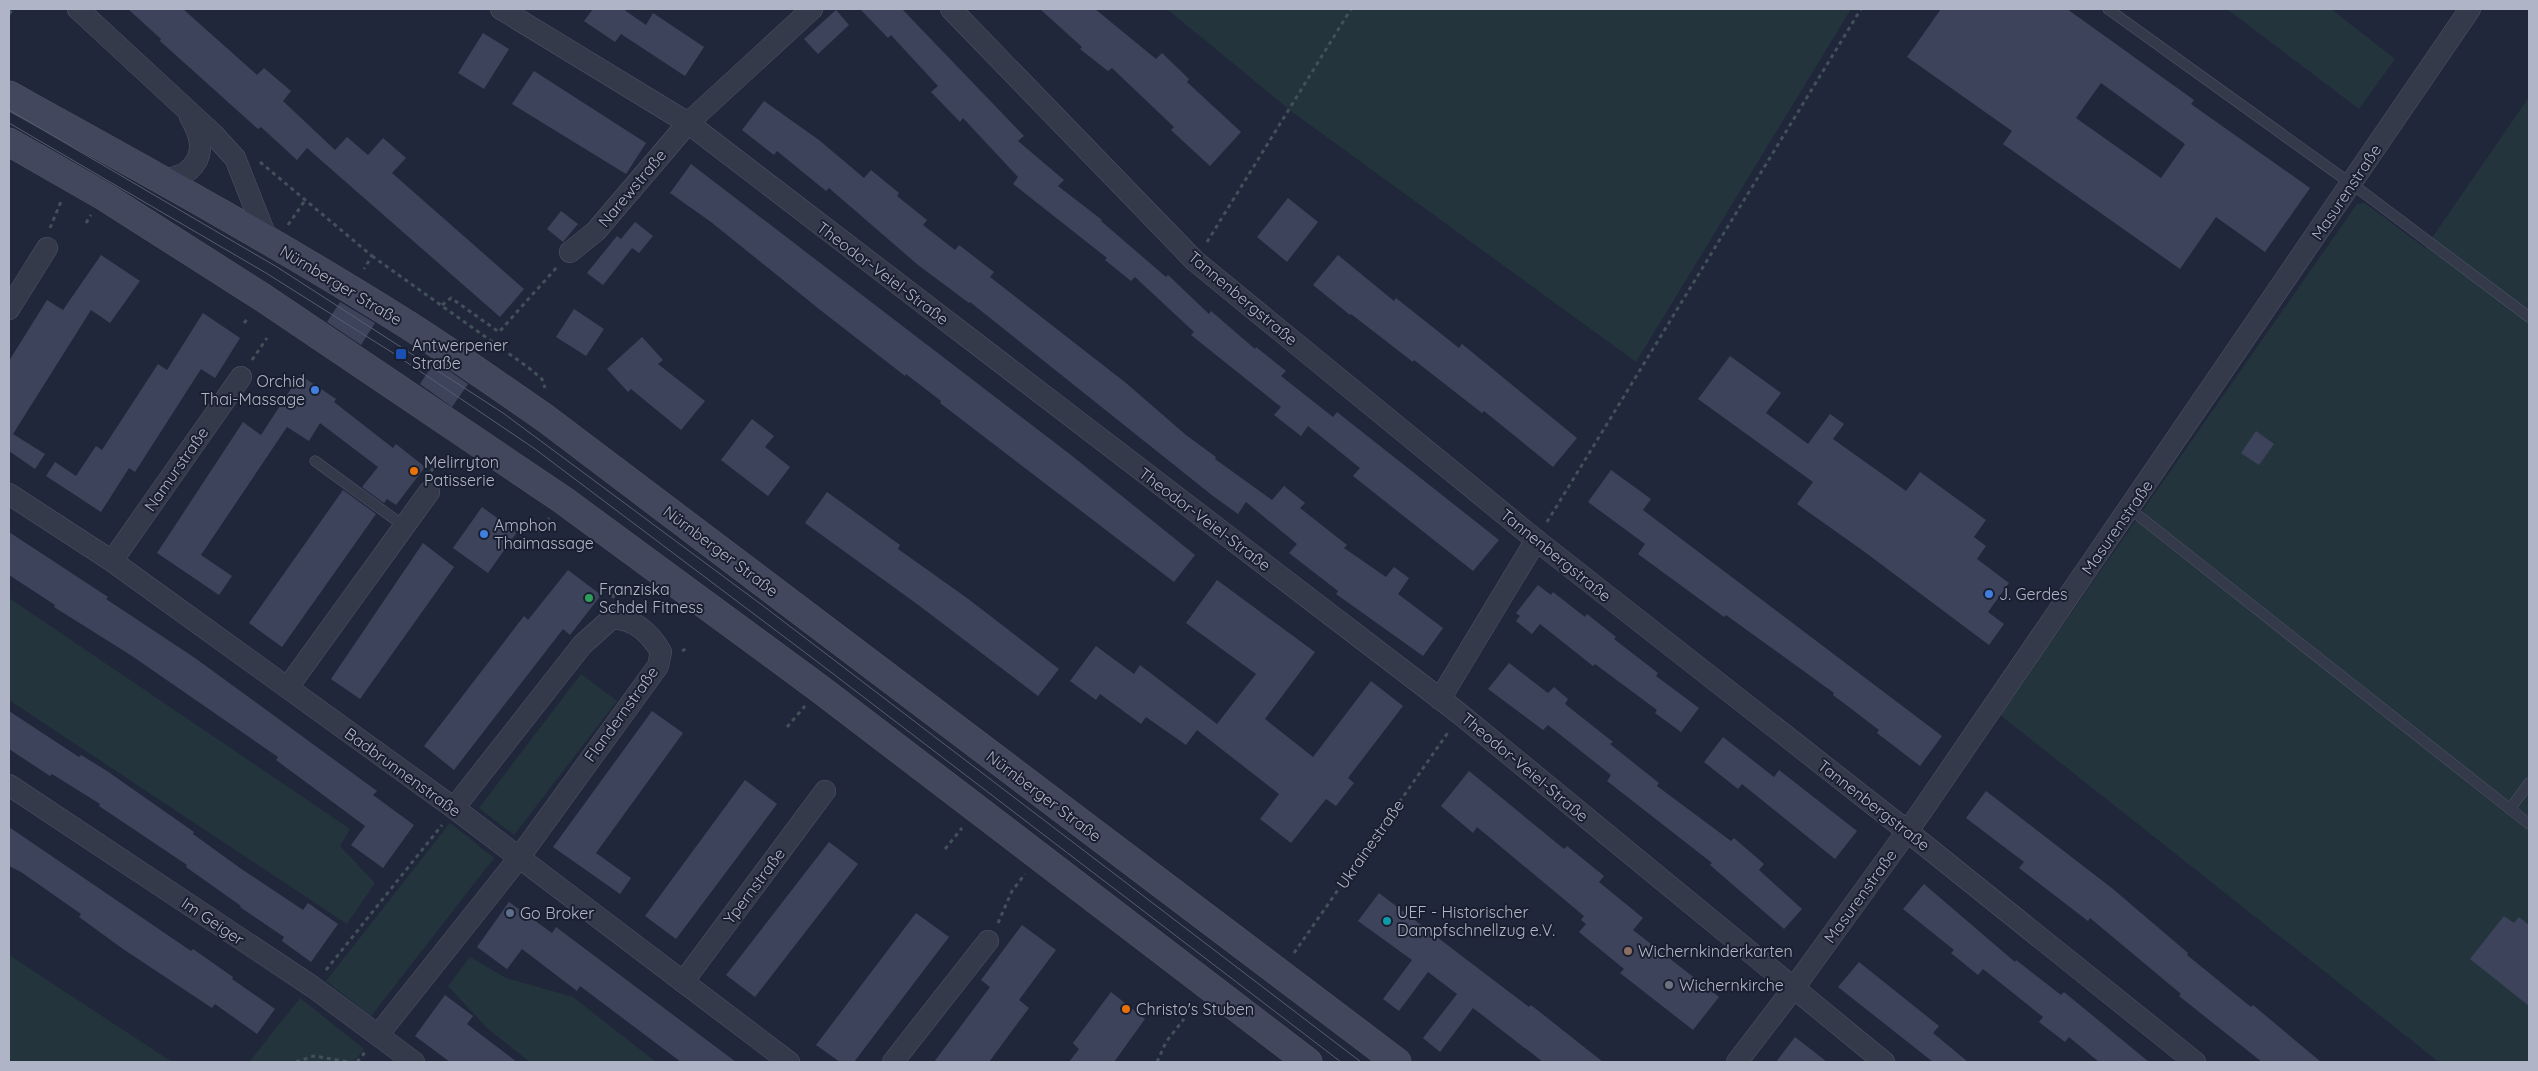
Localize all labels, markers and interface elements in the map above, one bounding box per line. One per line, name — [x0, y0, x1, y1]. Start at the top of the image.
street label: Masurenstraße — [2307, 140, 2385, 244]
street label: Narewstraße — [594, 145, 670, 231]
street label: Theodor-Veiel-Straße — [813, 217, 953, 329]
street label: Nürnberger Straße — [276, 241, 406, 329]
street label: Tannenbergstraße — [1184, 247, 1302, 349]
place label: Antwerpener Straße — [412, 335, 508, 373]
marker: Antwerpener Straße — [394, 347, 408, 361]
place label: Orchid Thai-Massage — [200, 371, 305, 409]
marker: Orchid Thai-Massage — [309, 384, 321, 396]
street label: Namurstraße — [140, 423, 212, 515]
place label: Melirryton Patisserie — [424, 452, 499, 490]
street label: Theodor-Veiel-Straße — [1135, 463, 1275, 575]
marker: Melirryton Patisserie — [408, 465, 420, 477]
street label: Masurenstraße — [2077, 476, 2157, 578]
street label: Nürnberger Straße — [660, 501, 782, 601]
street label: Tannenbergstraße — [1497, 504, 1615, 606]
place label: Amphon Thaimassage — [494, 515, 594, 553]
marker: Amphon Thaimassage — [478, 528, 490, 540]
place label: Franziska Schdel Fitness — [599, 579, 703, 617]
place label: J. Gerdes — [1999, 584, 2068, 604]
marker: J. Gerdes — [1983, 588, 1995, 600]
marker: Franziska Schdel Fitness — [583, 592, 595, 604]
street label: Flandernstraße — [580, 662, 662, 766]
street label: Theodor-Veiel-Straße — [1457, 708, 1593, 826]
street label: Badbrunnenstraße — [341, 723, 465, 821]
street label: Nürnberger Straße — [983, 746, 1105, 846]
street label: Tannenbergstraße — [1814, 755, 1934, 855]
street label: Ukrainestraße — [1332, 795, 1408, 893]
street label: Ypernstraße — [719, 844, 789, 928]
street label: Masurenstraße — [1819, 845, 1901, 947]
street label: Im Geiger — [178, 893, 248, 949]
place label: UEF - Historischer Dampfschnellzug e.V. — [1397, 902, 1555, 940]
place label: Go Broker — [520, 903, 594, 923]
marker: Go Broker — [504, 907, 516, 919]
marker: UEF - Historischer Dampfschnellzug e.V. — [1381, 915, 1393, 927]
place label: Wichernkinderkarten — [1638, 941, 1793, 961]
marker: Wichernkinderkarten — [1622, 945, 1634, 957]
place label: Wichernkirche — [1679, 975, 1784, 995]
marker: Wichernkirche — [1663, 979, 1675, 991]
place label: Christo's Stuben — [1136, 999, 1254, 1019]
marker: Christo's Stuben — [1120, 1003, 1132, 1015]

